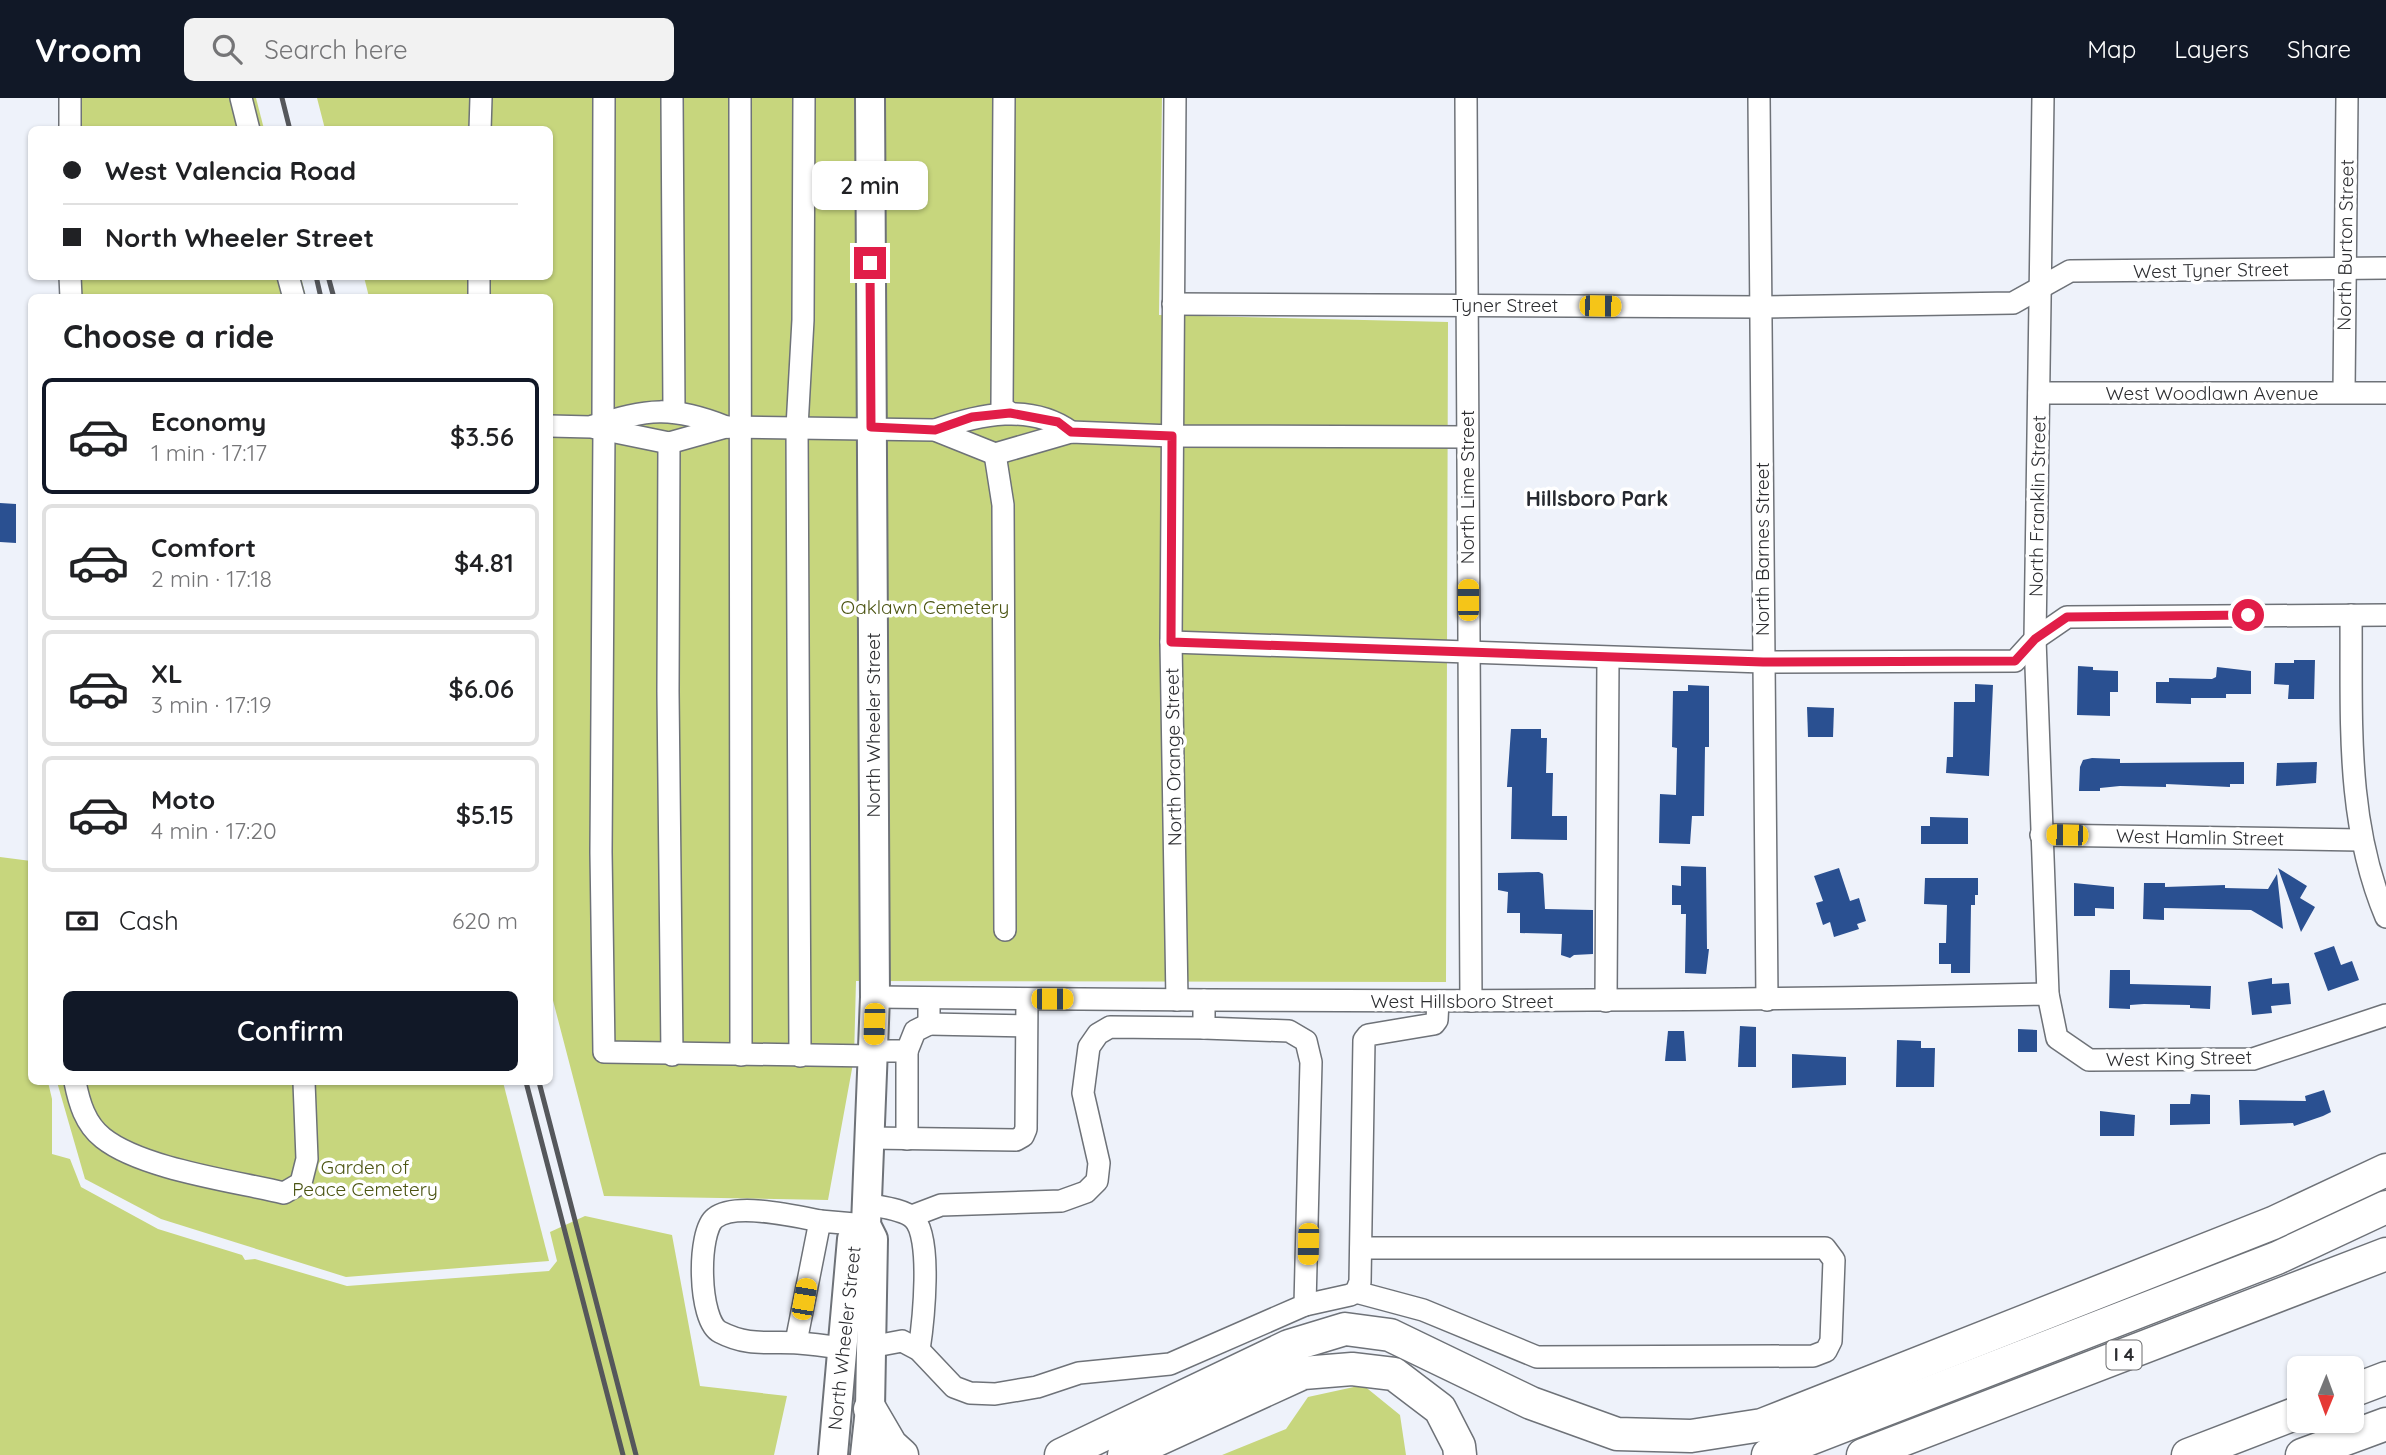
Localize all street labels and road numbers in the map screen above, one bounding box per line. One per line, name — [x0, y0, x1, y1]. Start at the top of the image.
street label: North Burton Street — [2332, 159, 2358, 331]
street label: West Tyner Street — [2133, 257, 2289, 283]
street label: Tyner Street — [1452, 293, 1558, 317]
street label: West Woodlawn Avenue — [2105, 381, 2319, 405]
street label: North Lime Street — [1455, 410, 1479, 564]
street label: North Franklin Street — [2023, 415, 2051, 597]
street label: North Barnes Street — [1750, 462, 1774, 636]
street label: North Wheeler Street — [861, 632, 885, 818]
street label: North Orange Street — [1159, 668, 1187, 846]
street label: West Hamlin Street — [2116, 824, 2284, 850]
street label: West Hillsboro Street — [1370, 989, 1554, 1013]
street label: West King Street — [2106, 1045, 2252, 1071]
street label: North Wheeler Street — [822, 1245, 866, 1431]
road number: I 4 — [2106, 1340, 2142, 1370]

